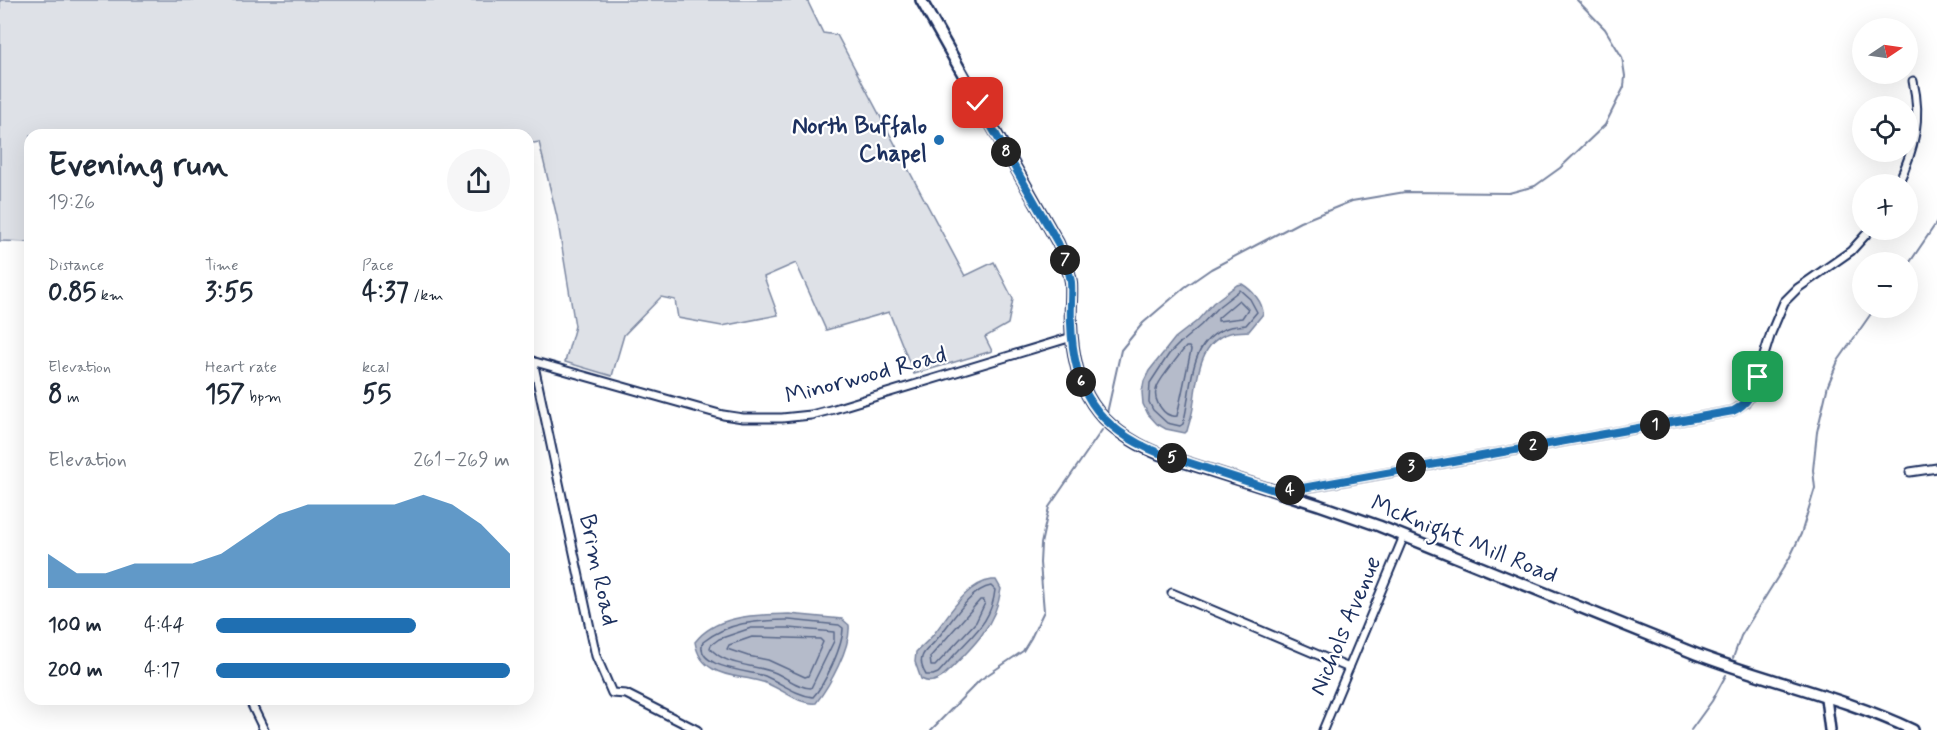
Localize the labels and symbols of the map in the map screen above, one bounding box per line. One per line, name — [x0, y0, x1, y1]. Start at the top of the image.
north arrow — [1852, 18, 1918, 84]
pin — [952, 77, 1003, 128]
place label: North Buffalo Chapel — [792, 111, 927, 170]
marker: North Buffalo Chapel — [932, 133, 946, 147]
pin: 8 — [991, 137, 1021, 167]
pin: 7 — [1050, 245, 1080, 275]
street label: Minorwood Road — [782, 340, 950, 412]
pin — [1732, 351, 1783, 402]
pin: 6 — [1066, 367, 1096, 397]
pin: 1 — [1640, 410, 1670, 440]
pin: 2 — [1518, 431, 1548, 461]
pin: 5 — [1157, 443, 1187, 473]
pin: 3 — [1396, 452, 1426, 482]
pin: 4 — [1275, 475, 1305, 505]
street label: McKnight Mill Road — [1365, 488, 1562, 594]
street label: Brim Road — [571, 511, 625, 629]
street label: Nichols Avenue — [1303, 552, 1389, 700]

